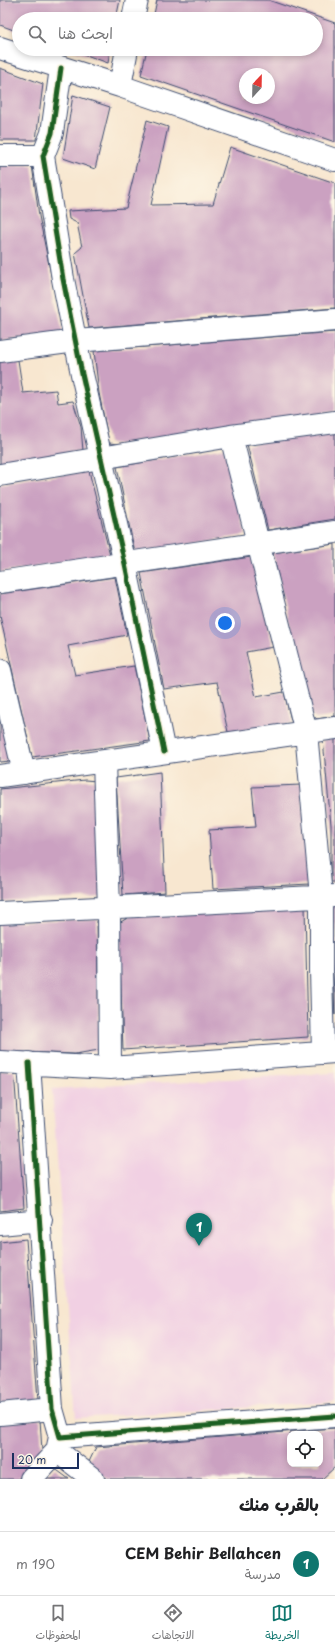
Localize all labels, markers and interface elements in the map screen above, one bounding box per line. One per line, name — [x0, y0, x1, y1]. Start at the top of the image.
search box — [12, 12, 323, 56]
text: ابحث هنا — [58, 21, 113, 44]
icon: search — [26, 23, 48, 45]
north arrow — [239, 68, 275, 104]
your location — [215, 613, 235, 633]
pin: 1 — [186, 1213, 212, 1246]
map controls — [287, 1431, 323, 1467]
button: locate — [287, 1431, 323, 1467]
scale bar — [12, 1451, 79, 1470]
text: 20 m — [18, 1451, 46, 1468]
text: بالقرب منك — [239, 1491, 319, 1517]
text: CEM Behir Bellahcen — [125, 1541, 281, 1564]
text: 190 m — [16, 1554, 55, 1573]
text: 1 — [303, 1554, 309, 1573]
text: مدرسة — [245, 1564, 281, 1583]
tab: المحفوظات — [36, 1602, 81, 1645]
tab: الاتجاهات — [152, 1602, 194, 1645]
tab: الخريطة — [265, 1602, 300, 1645]

